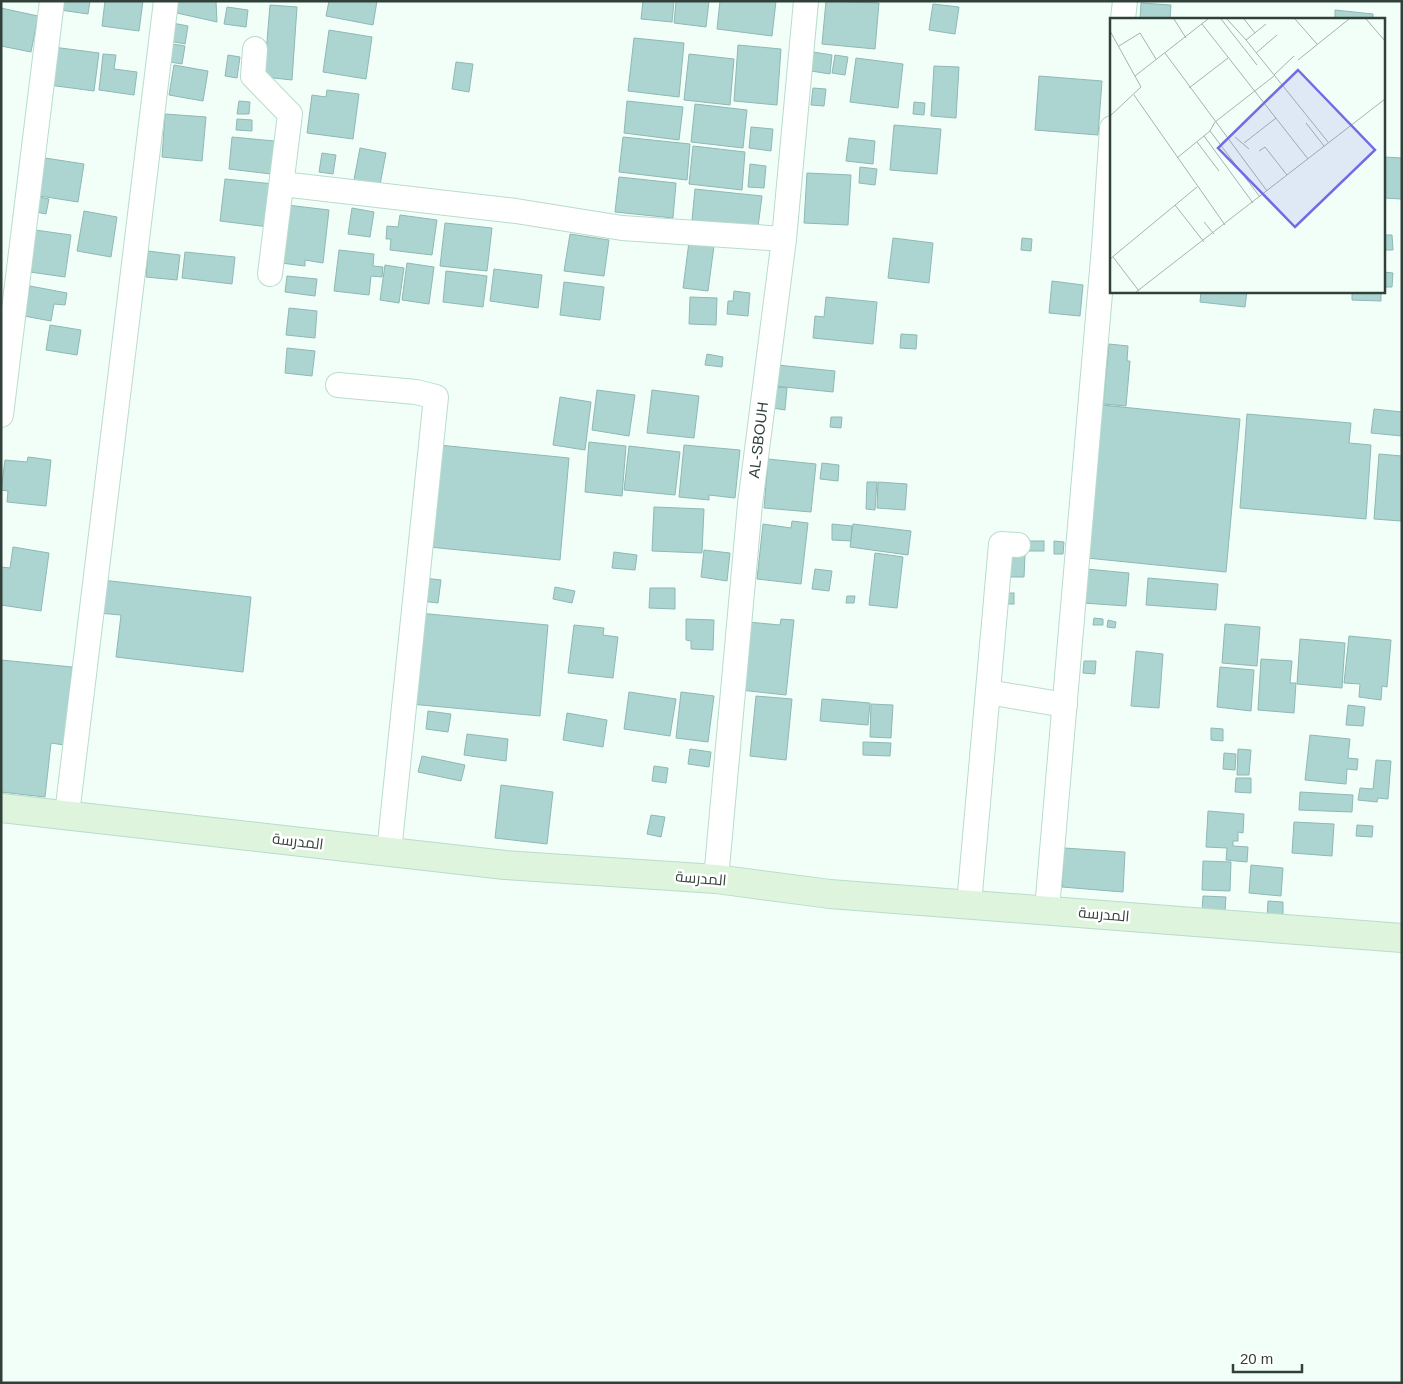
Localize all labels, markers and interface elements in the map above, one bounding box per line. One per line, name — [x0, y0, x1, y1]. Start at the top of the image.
inset map — [1110, 18, 1386, 292]
street label: AL-SBOUH — [745, 401, 771, 479]
street label: المدرسة — [271, 829, 325, 854]
street label: المدرسة — [675, 867, 727, 890]
street label: المدرسة — [1078, 903, 1130, 926]
scale bar — [1233, 1342, 1302, 1374]
text: 20 m — [1240, 1350, 1273, 1367]

